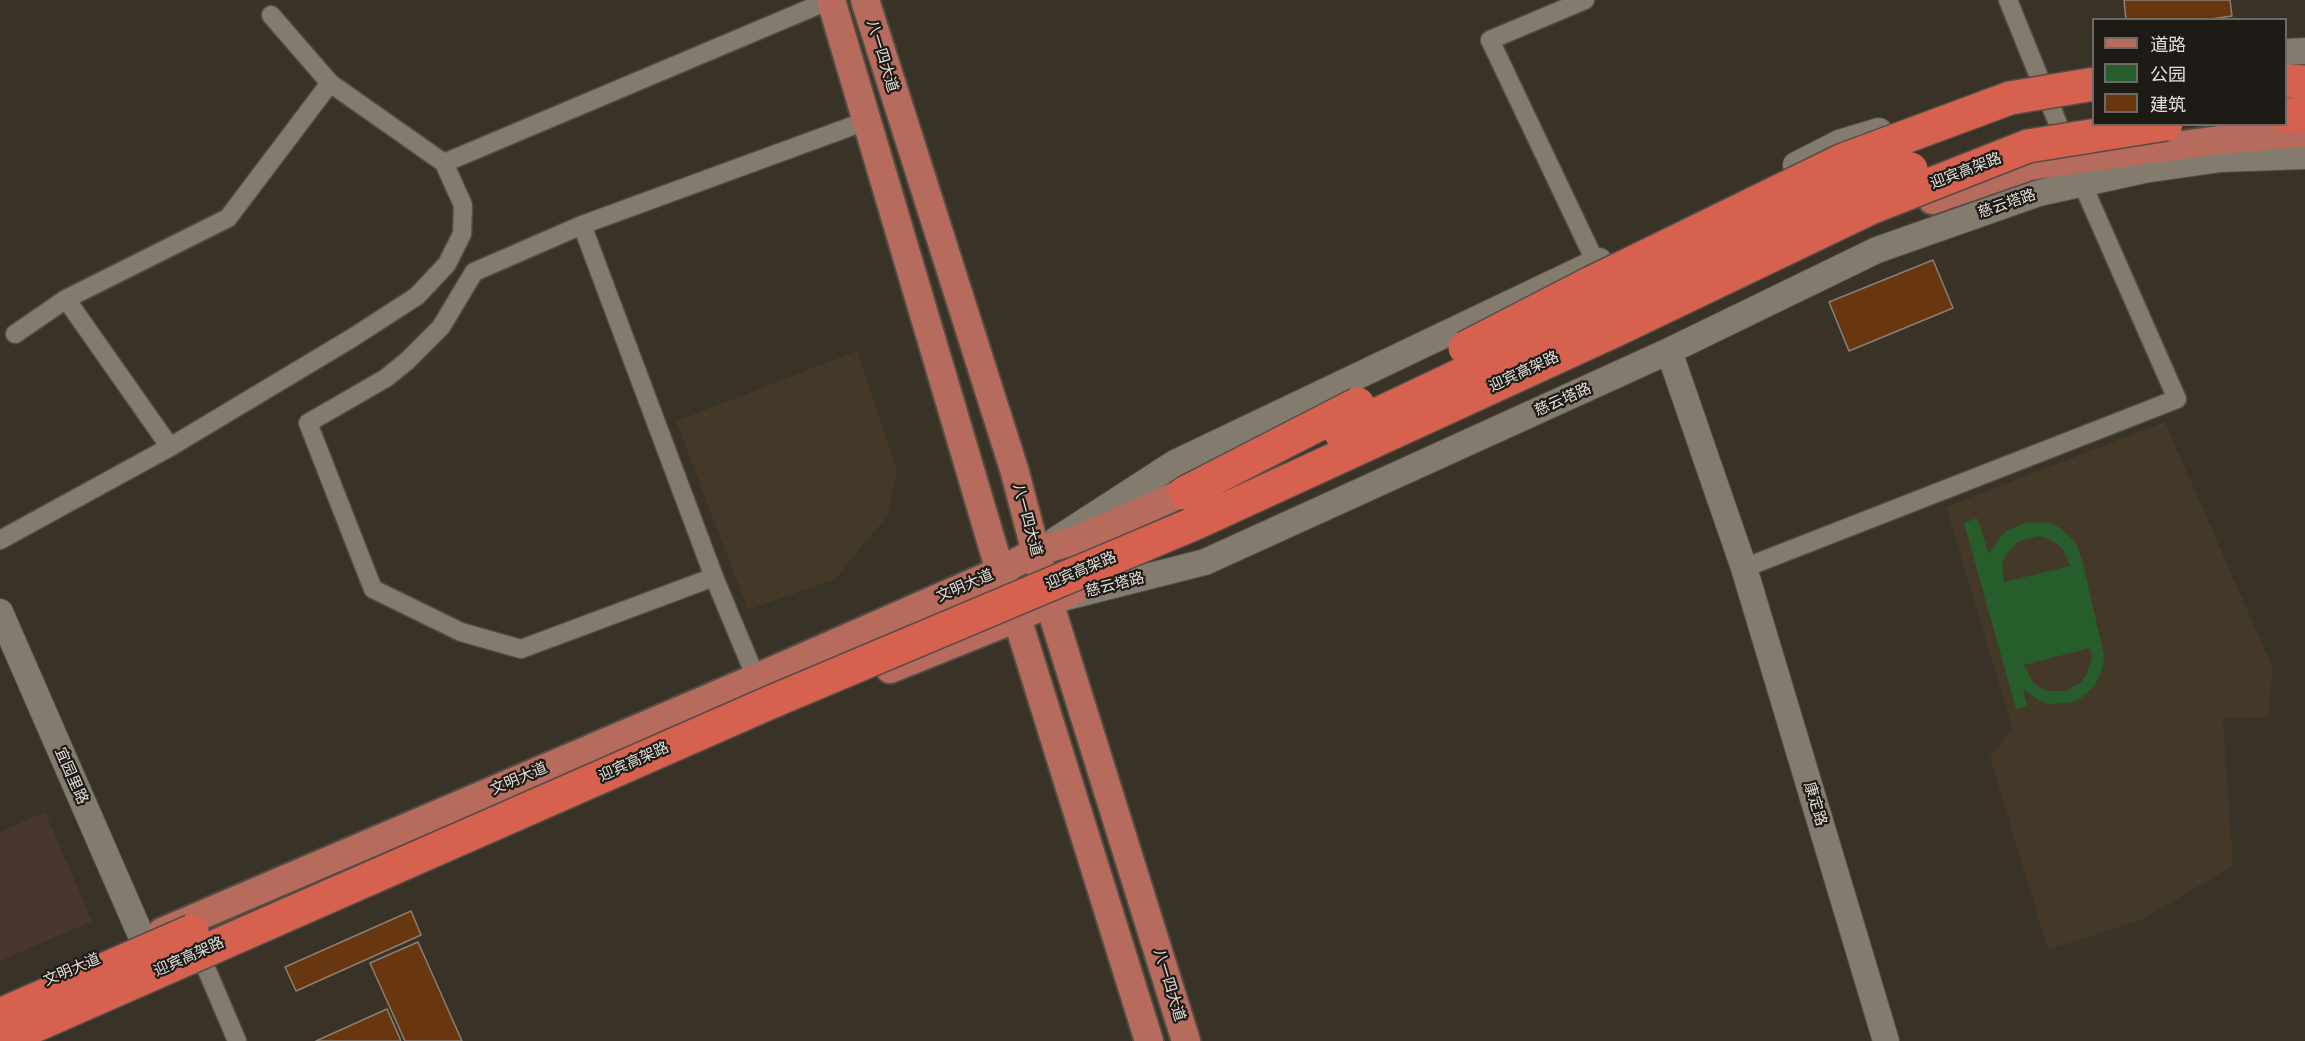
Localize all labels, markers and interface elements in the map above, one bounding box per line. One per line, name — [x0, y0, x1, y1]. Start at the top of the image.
street label: 八一四大道 — [862, 18, 902, 94]
legend — [2092, 18, 2287, 126]
text: 道路 — [2150, 32, 2186, 56]
text: 公园 — [2150, 62, 2186, 86]
text: 建筑 — [2150, 92, 2186, 116]
street label: 迎宾高架路 — [1928, 149, 2004, 193]
street label: 慈云塔路 — [1976, 186, 2038, 222]
street label: 迎宾高架路 — [1486, 348, 1562, 396]
street label: 慈云塔路 — [1532, 380, 1594, 420]
street label: 八一四大道 — [1009, 481, 1045, 559]
street label: 迎宾高架路 — [1043, 548, 1119, 594]
street label: 文明大道 — [934, 566, 996, 606]
street label: 慈云塔路 — [1084, 569, 1146, 601]
street label: 迎宾高架路 — [596, 739, 672, 785]
street label: 宜园里路 — [51, 745, 91, 807]
street label: 文明大道 — [488, 759, 550, 799]
street label: 康定路 — [1800, 780, 1830, 828]
street label: 迎宾高架路 — [151, 934, 227, 980]
street label: 八一四大道 — [1149, 947, 1189, 1023]
street label: 文明大道 — [41, 950, 103, 990]

